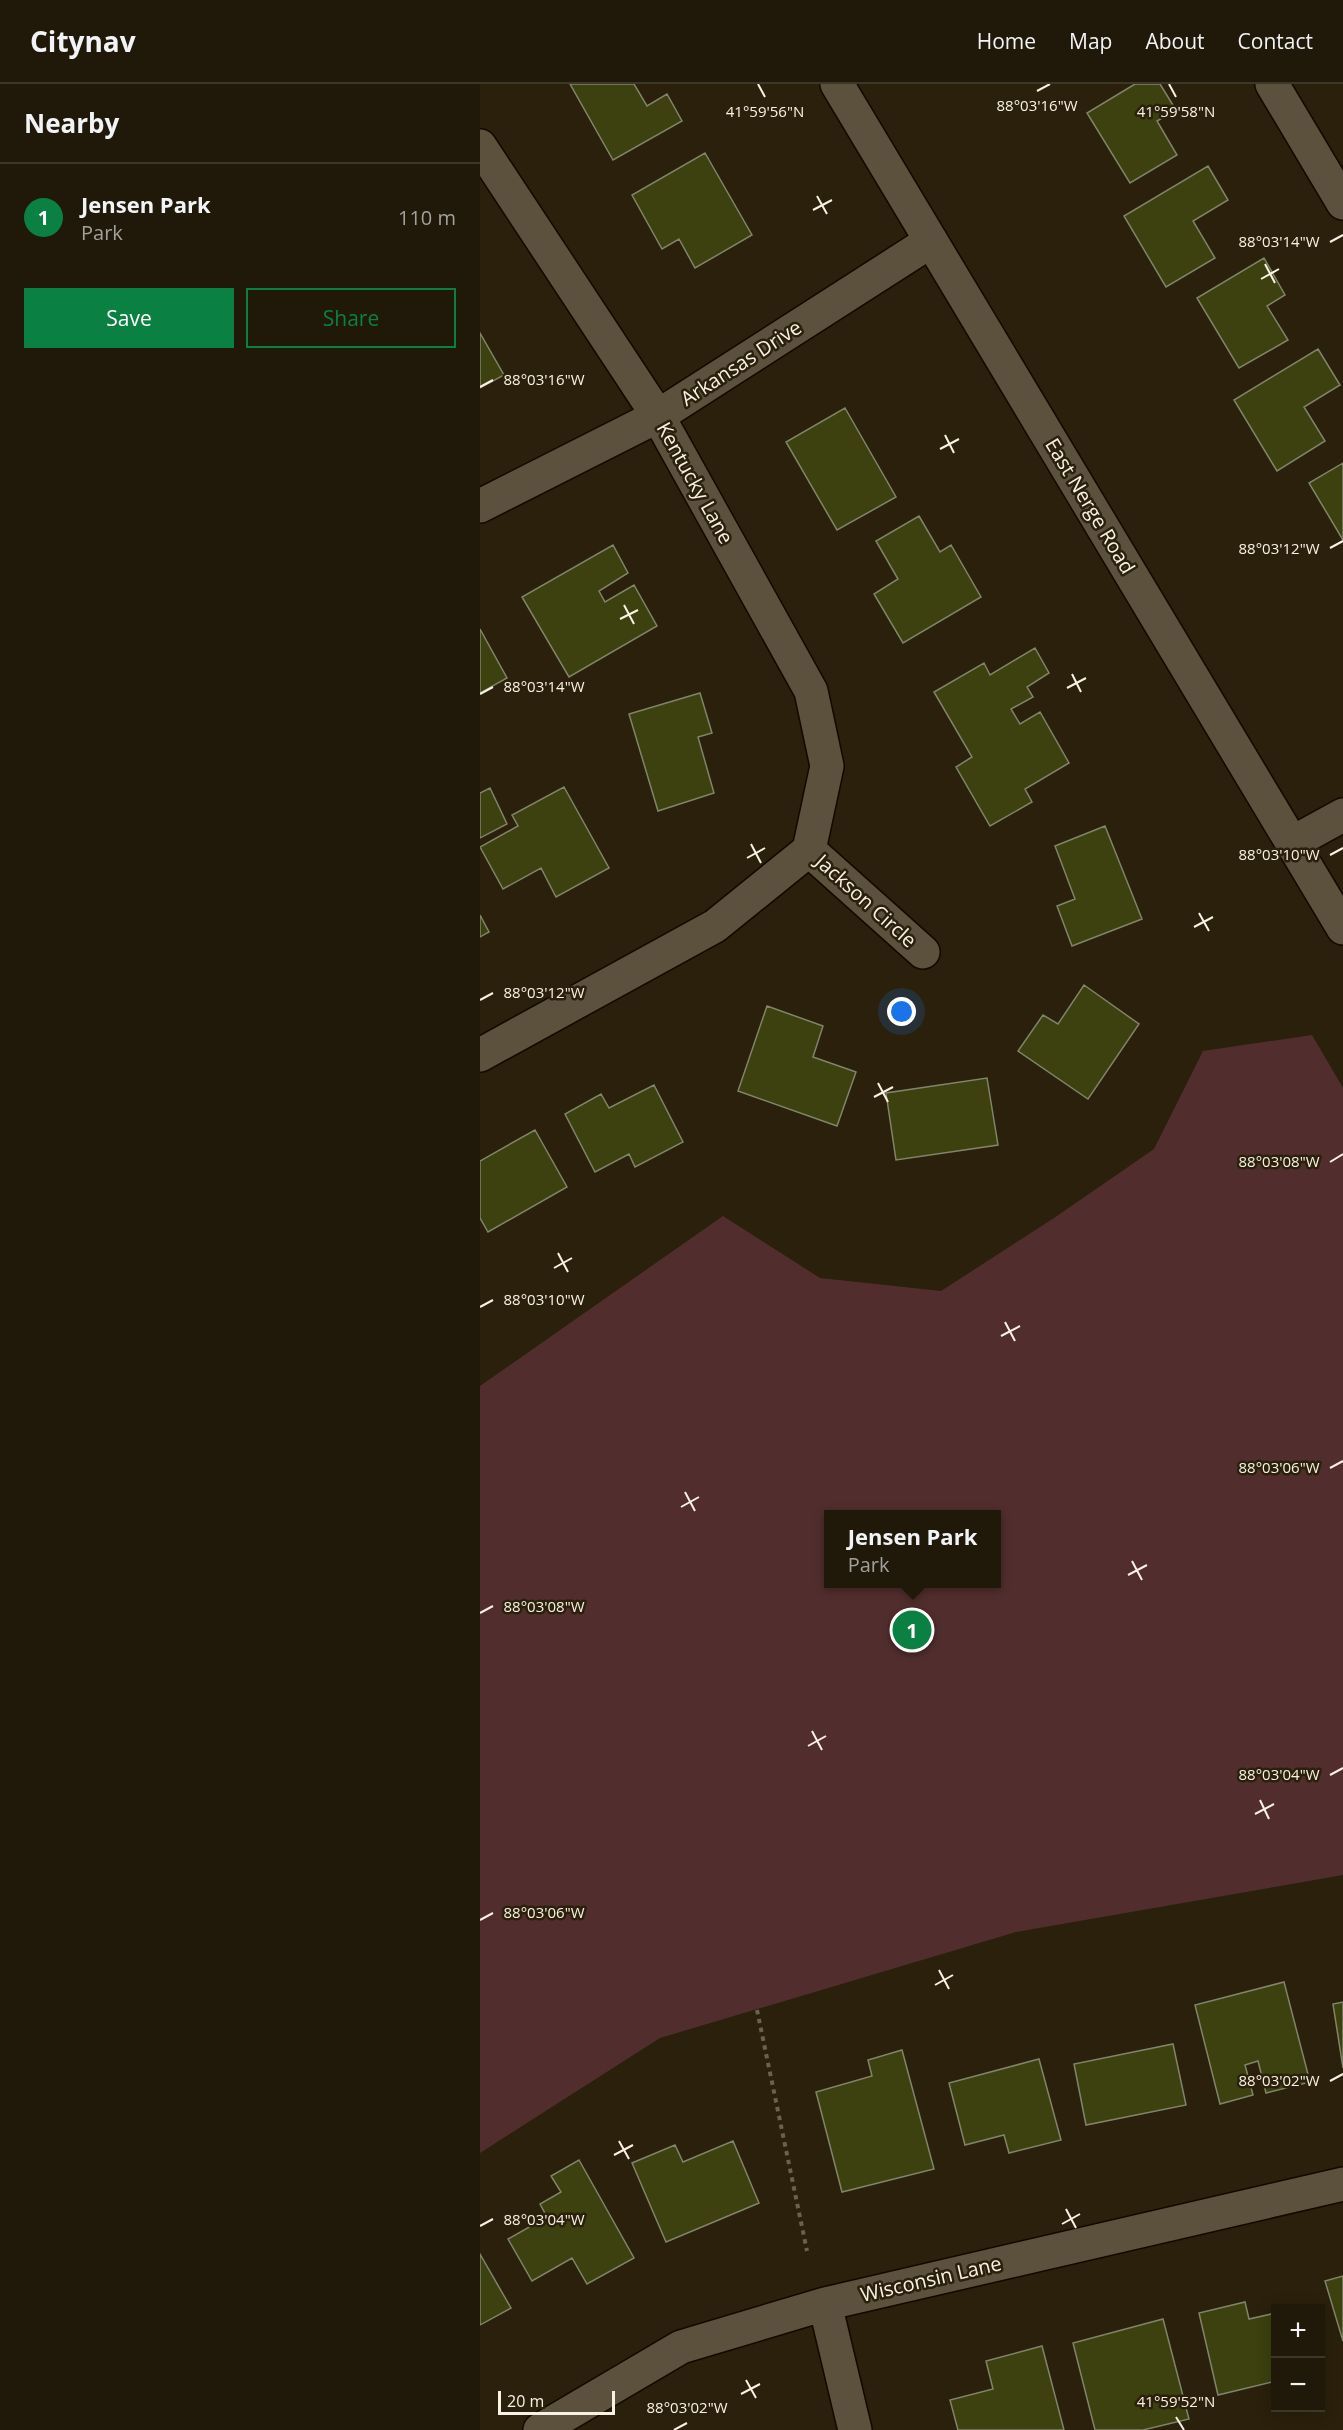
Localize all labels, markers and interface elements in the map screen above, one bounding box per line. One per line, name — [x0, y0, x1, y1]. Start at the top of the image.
text: Citynav — [30, 22, 136, 60]
text: Home — [977, 27, 1036, 55]
text: Map — [1069, 27, 1112, 55]
text: About — [1145, 27, 1205, 55]
text: Contact — [1238, 27, 1313, 55]
text: 88°03'16"W — [997, 95, 1078, 115]
text: 41°59'56"N — [726, 101, 804, 121]
text: 41°59'58"N — [1137, 101, 1215, 121]
text: Nearby — [24, 105, 119, 141]
text: Jensen Park — [81, 189, 211, 219]
text: 1 — [38, 204, 49, 231]
text: 110 m — [398, 204, 456, 231]
text: Park — [81, 219, 123, 246]
text: 88°03'14"W — [1239, 231, 1320, 251]
button: Save — [24, 288, 234, 348]
button: Share — [246, 288, 456, 348]
street label: Arkansas Drive — [675, 313, 806, 412]
text: 88°03'16"W — [504, 369, 585, 389]
street label: Kentucky Lane — [651, 417, 740, 549]
street label: East Nerge Road — [1039, 433, 1142, 579]
text: 88°03'12"W — [1239, 538, 1320, 558]
text: 88°03'14"W — [504, 676, 585, 696]
text: 88°03'10"W — [1239, 844, 1320, 864]
street label: Jackson Circle — [809, 847, 923, 953]
text: 88°03'12"W — [504, 982, 585, 1002]
your location — [887, 997, 916, 1026]
text: 88°03'08"W — [1239, 1151, 1320, 1171]
text: 88°03'10"W — [504, 1289, 585, 1309]
text: 88°03'06"W — [1239, 1457, 1320, 1477]
popup — [824, 1510, 1001, 1588]
text: Jensen Park — [848, 1521, 977, 1551]
text: Park — [848, 1551, 890, 1578]
text: 88°03'08"W — [504, 1596, 585, 1616]
pin: 1 — [892, 1608, 932, 1652]
text: 88°03'04"W — [1239, 1764, 1320, 1784]
text: 88°03'06"W — [504, 1902, 585, 1922]
text: 88°03'02"W — [1239, 2070, 1320, 2090]
text: 88°03'04"W — [504, 2209, 585, 2229]
street label: Wisconsin Lane — [858, 2249, 1004, 2308]
map controls — [1271, 2304, 1325, 2412]
button: + — [1271, 2304, 1325, 2358]
button: − — [1271, 2358, 1325, 2412]
scale bar — [498, 2388, 615, 2416]
text: 20 m — [507, 2390, 544, 2412]
text: 41°59'52"N — [1137, 2391, 1215, 2411]
text: 88°03'02"W — [647, 2397, 728, 2417]

